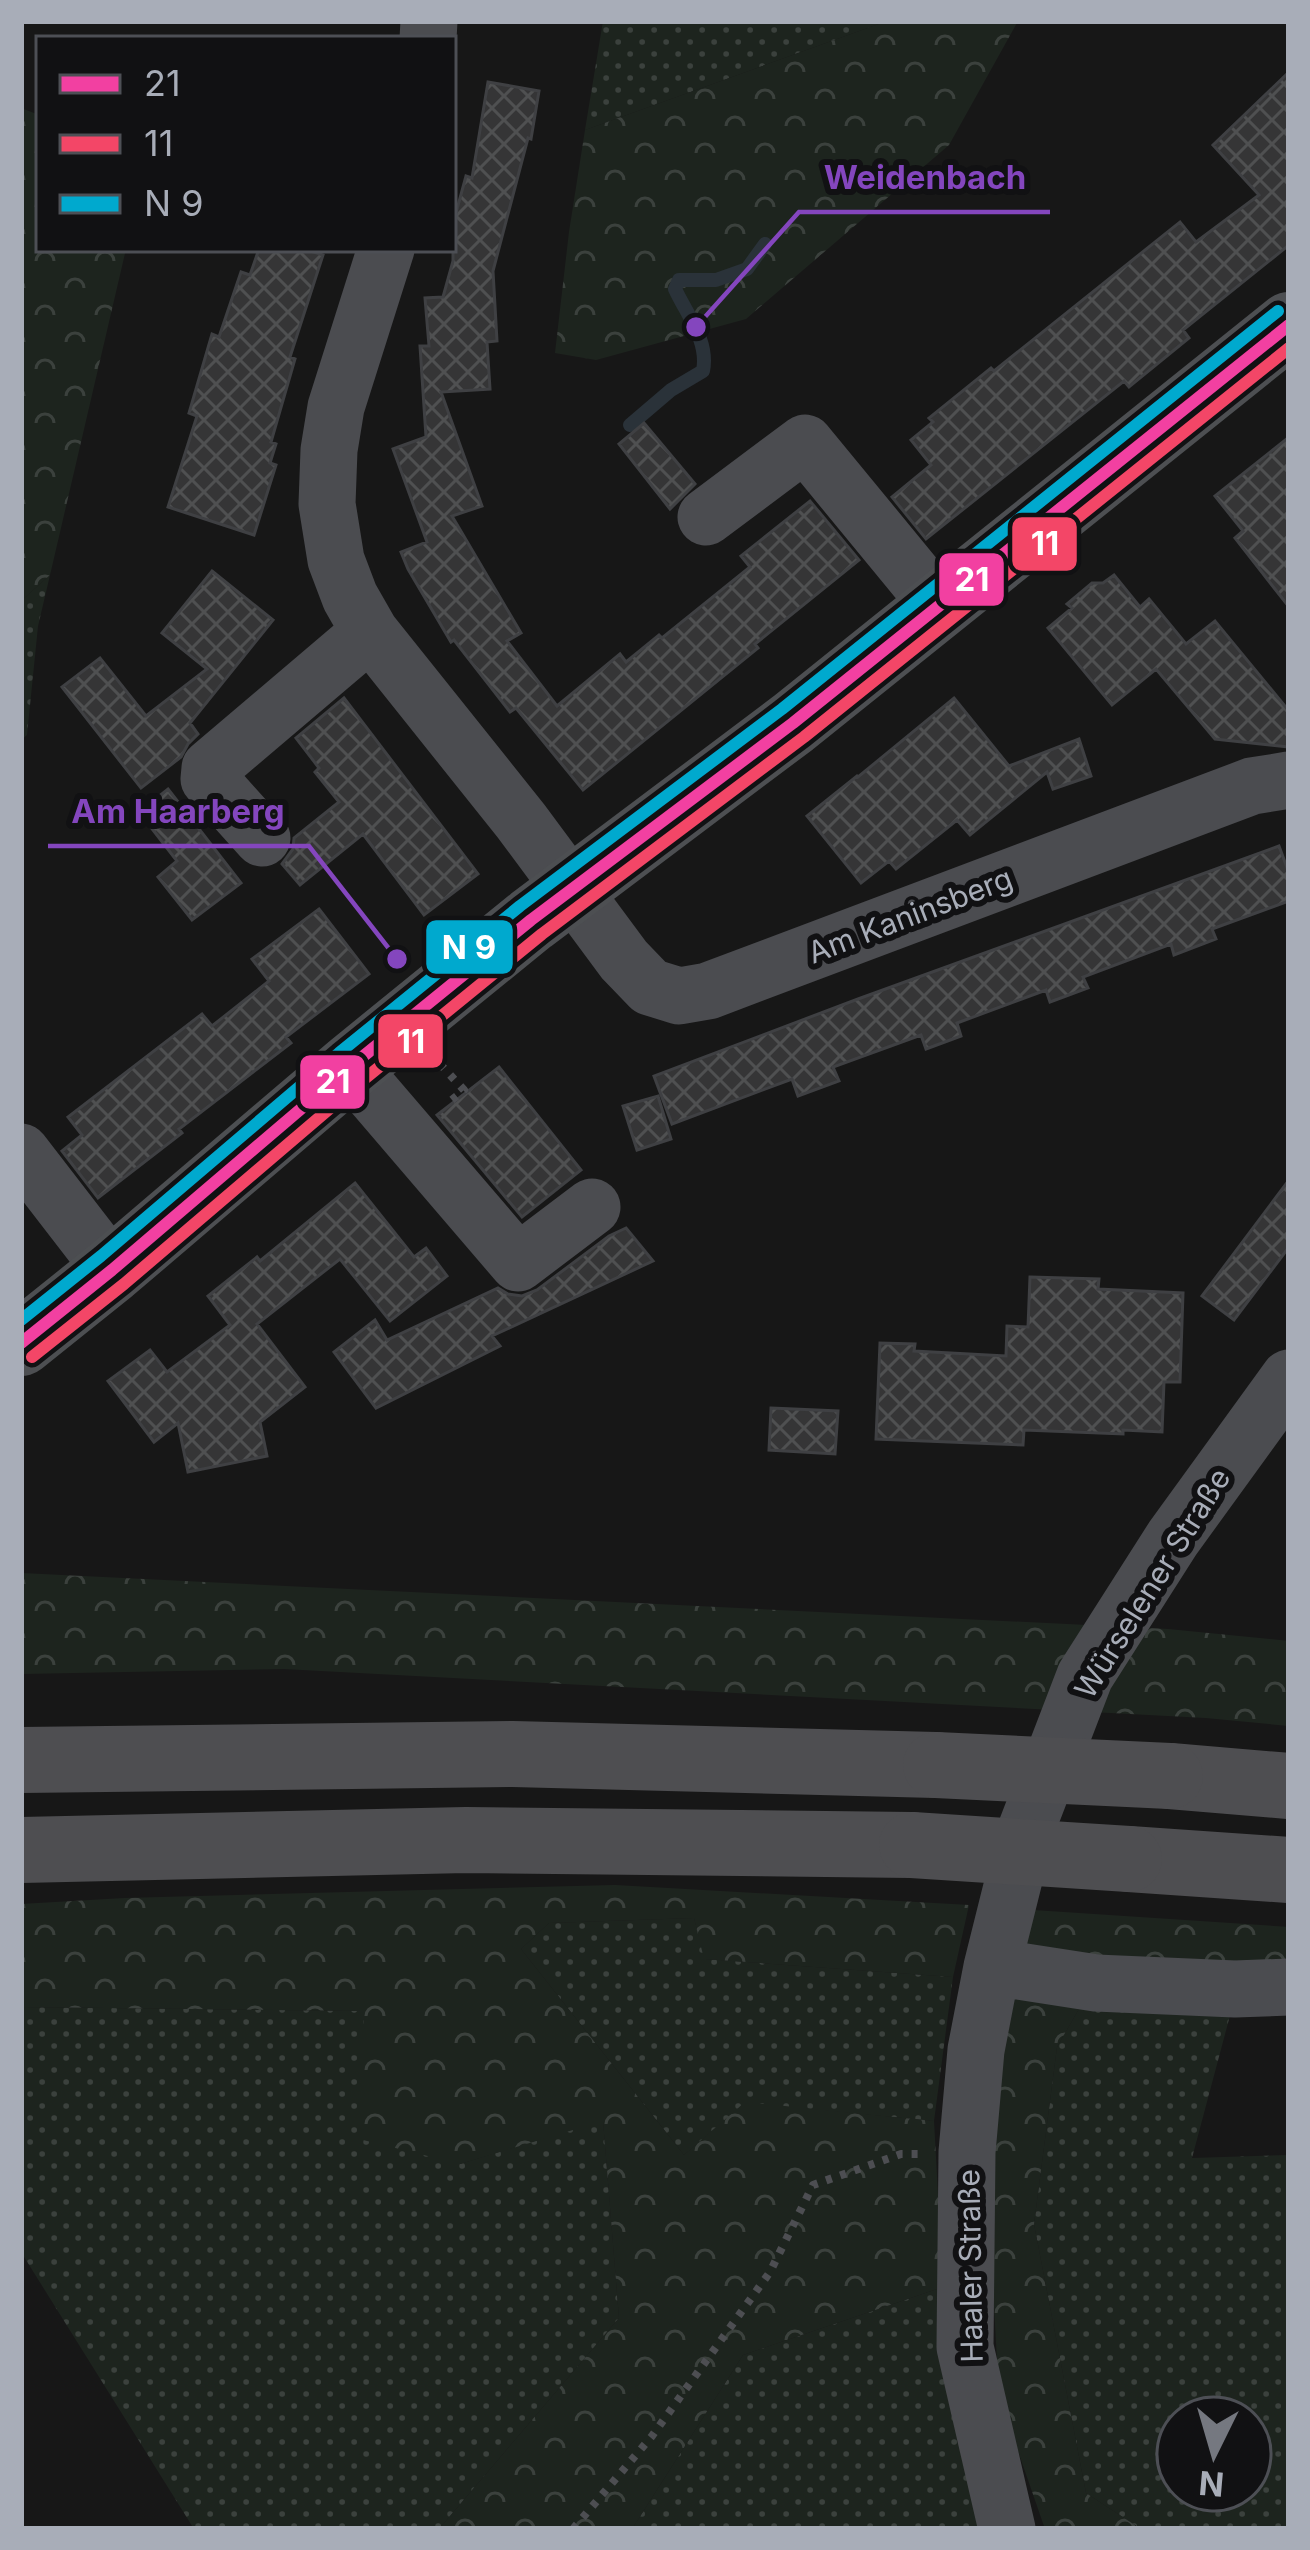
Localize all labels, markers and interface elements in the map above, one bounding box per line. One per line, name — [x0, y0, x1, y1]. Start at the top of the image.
legend — [36, 36, 456, 252]
text: 21 — [144, 61, 181, 105]
text: 11 — [144, 121, 173, 165]
callout: Weidenbach — [799, 143, 1050, 212]
text: Weidenbach — [824, 157, 1026, 197]
text: N 9 — [144, 181, 204, 225]
line badge: 11 — [1010, 515, 1079, 573]
text: 11 — [1031, 523, 1059, 563]
line badge: 21 — [937, 551, 1006, 608]
text: 21 — [954, 559, 990, 599]
callout: Am Haarberg — [48, 777, 309, 846]
text: Am Haarberg — [71, 791, 285, 831]
street label: Am Kaninsberg — [803, 859, 1017, 971]
line badge: N 9 — [424, 918, 515, 976]
text: N 9 — [442, 927, 496, 967]
line badge: 11 — [376, 1012, 445, 1070]
text: 11 — [397, 1021, 425, 1061]
line badge: 21 — [298, 1053, 367, 1111]
text: 21 — [315, 1061, 351, 1101]
street label: Würselener Straße — [1067, 1461, 1237, 1705]
street label: Haaler Straße — [950, 2169, 990, 2363]
north arrow — [1154, 2394, 1274, 2514]
text: N — [1197, 2463, 1226, 2505]

